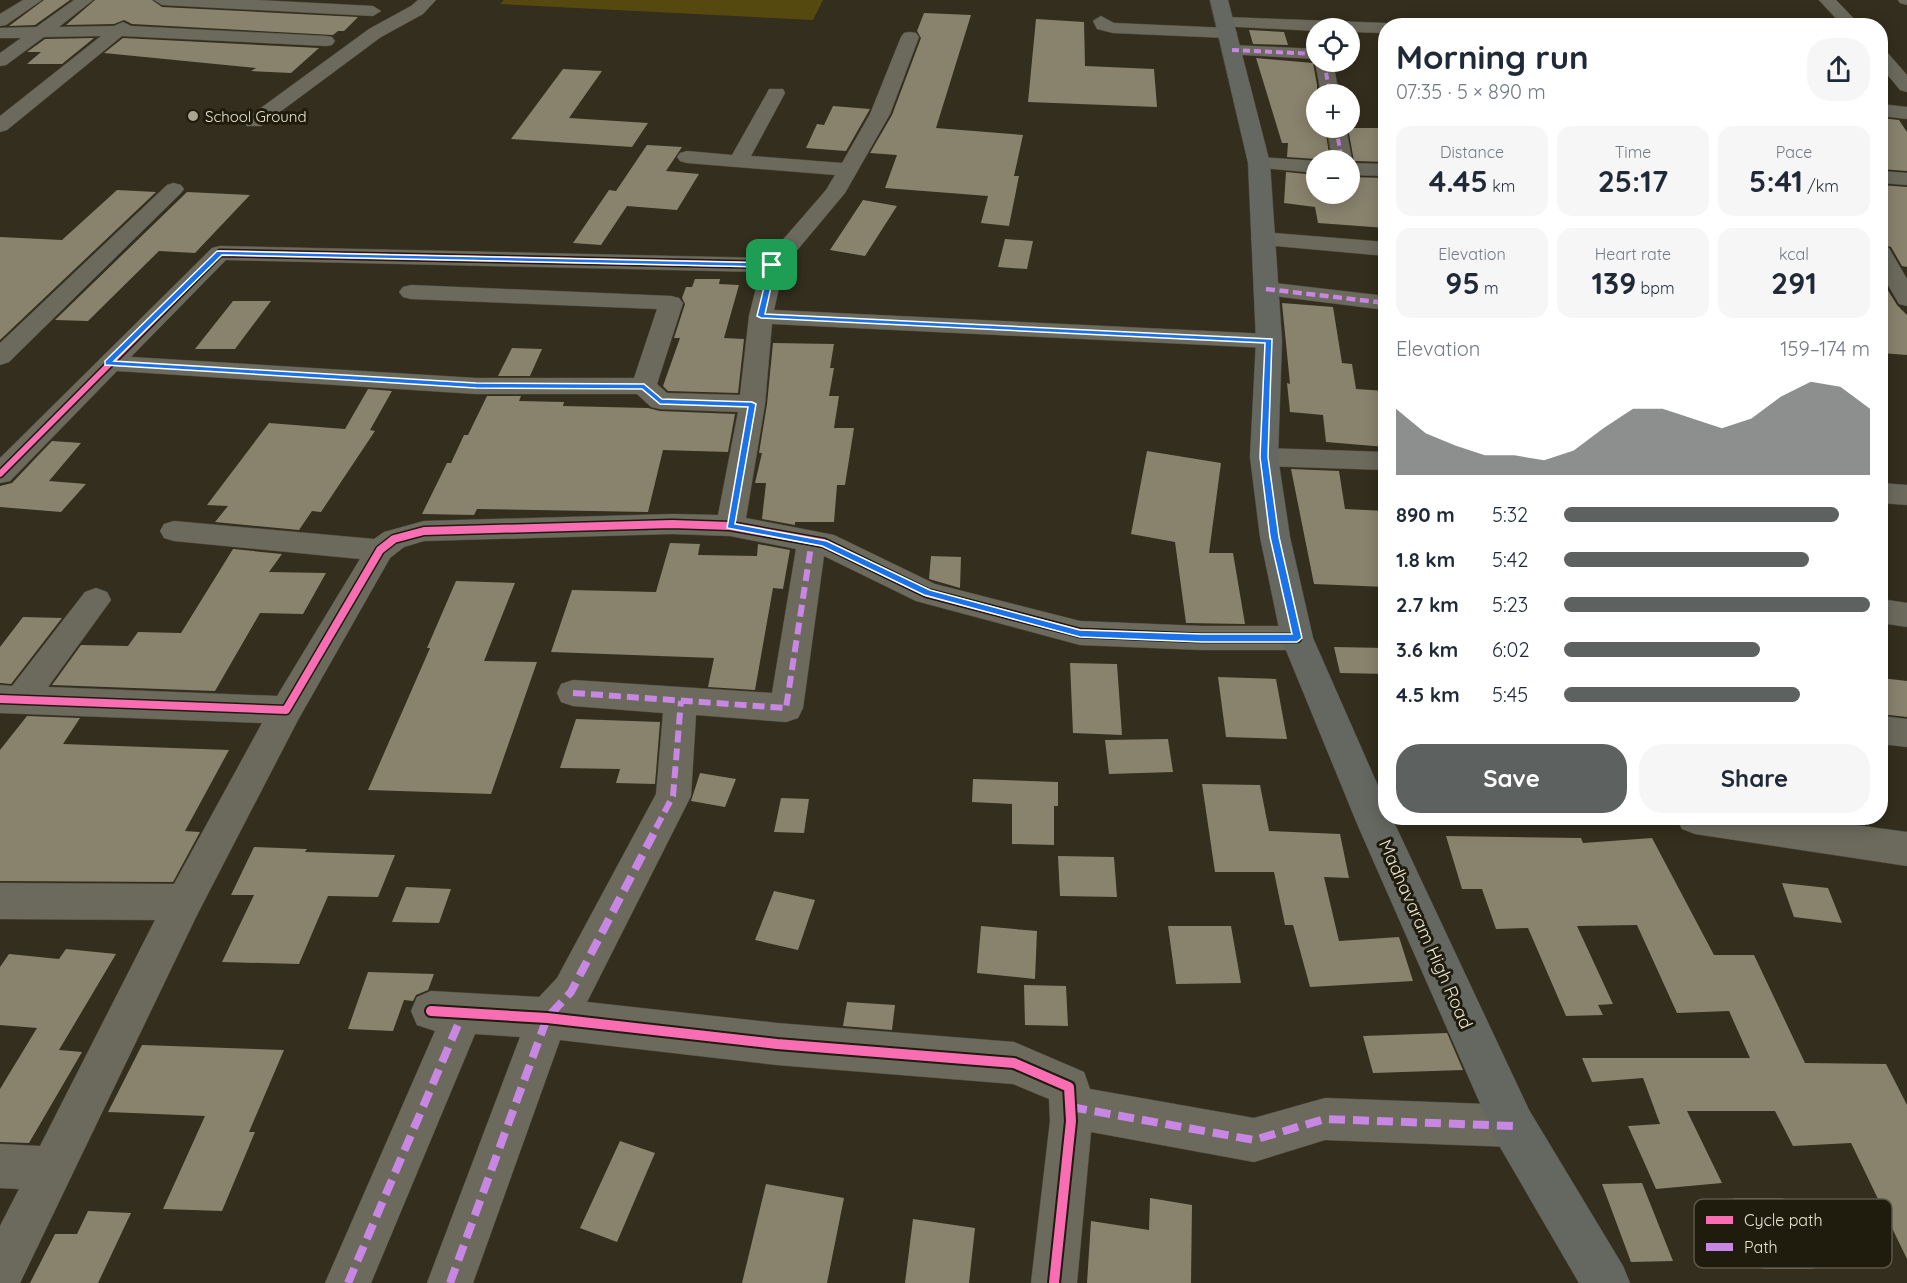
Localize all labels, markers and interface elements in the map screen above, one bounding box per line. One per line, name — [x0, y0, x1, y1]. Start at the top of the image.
map controls — [1306, 18, 1360, 204]
button: locate — [1306, 18, 1360, 72]
text: Morning run — [1396, 36, 1589, 77]
button: share — [1807, 38, 1870, 101]
text: 07:35 · 5 × 890 m — [1396, 79, 1546, 104]
button: + — [1306, 84, 1360, 138]
place label: School Ground — [205, 107, 307, 126]
marker: School Ground — [186, 109, 200, 123]
text: Distance — [1440, 142, 1504, 162]
text: Time — [1615, 142, 1651, 162]
text: Pace — [1776, 142, 1812, 162]
button: − — [1306, 150, 1360, 204]
text: 4.45 — [1429, 162, 1488, 200]
text: 25:17 — [1598, 162, 1668, 200]
text: 5:41 — [1749, 162, 1803, 200]
text: km — [1488, 176, 1515, 196]
text: /km — [1803, 176, 1839, 196]
pin — [746, 239, 797, 290]
text: Elevation — [1438, 244, 1506, 264]
text: Heart rate — [1595, 244, 1671, 264]
text: kcal — [1779, 244, 1809, 264]
icon: arrive — [755, 248, 788, 281]
text: 95 — [1445, 264, 1480, 302]
text: 139 — [1591, 264, 1636, 302]
text: 291 — [1771, 264, 1817, 302]
text: m — [1480, 278, 1499, 298]
text: bpm — [1636, 278, 1675, 298]
text: Elevation — [1396, 336, 1480, 361]
text: 159–174 m — [1780, 336, 1870, 361]
text: 890 m — [1396, 502, 1455, 527]
text: 5:32 — [1492, 502, 1528, 527]
text: 1.8 km — [1396, 547, 1455, 572]
text: 5:42 — [1492, 547, 1528, 572]
text: 2.7 km — [1396, 592, 1459, 617]
text: 5:23 — [1492, 592, 1528, 617]
text: 3.6 km — [1396, 637, 1458, 662]
text: 6:02 — [1492, 637, 1529, 662]
text: 4.5 km — [1396, 682, 1460, 707]
text: 5:45 — [1492, 682, 1528, 707]
button: Save — [1396, 744, 1627, 813]
button: Share — [1639, 744, 1870, 813]
street label: Madhavaram High Road — [1374, 836, 1478, 1032]
legend — [1694, 1199, 1892, 1268]
text: Cycle path — [1744, 1210, 1823, 1230]
text: Path — [1744, 1237, 1778, 1257]

